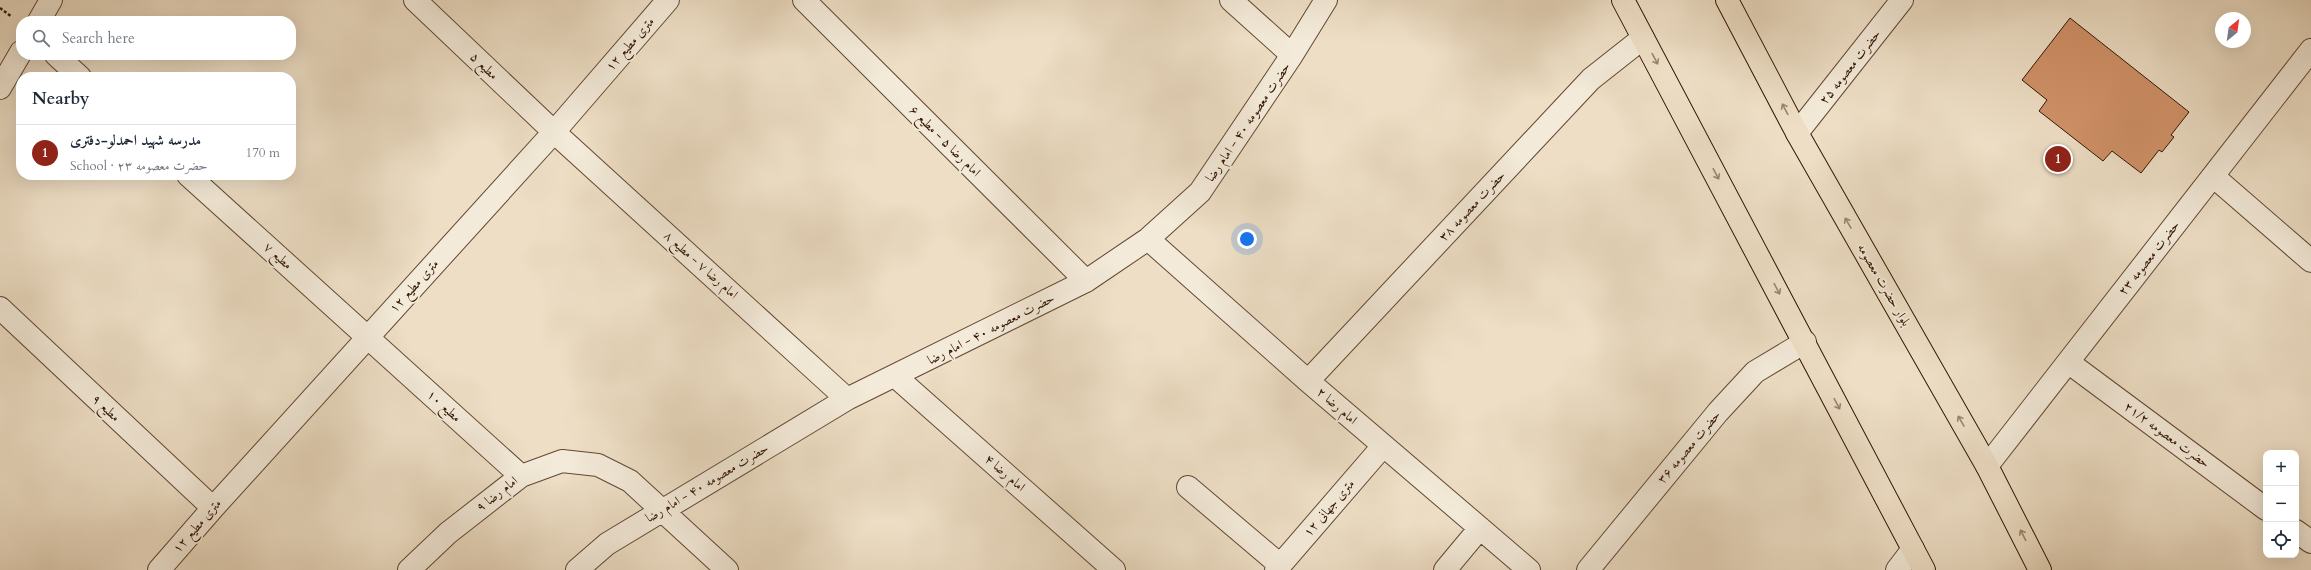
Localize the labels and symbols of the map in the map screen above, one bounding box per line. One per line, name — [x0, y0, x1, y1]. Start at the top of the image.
north arrow — [2215, 12, 2251, 48]
street label: ۱۲ متری مطیع — [602, 13, 661, 77]
street label: حضرت معصومه ۲۵ — [1815, 26, 1885, 108]
street label: مطیع ۵ — [464, 48, 502, 86]
one-way arrow — [1651, 53, 1659, 65]
street label: حضرت معصومه ۴۰ - امام رضا — [1201, 59, 1296, 186]
street label: امام رضا ۵ - مطیع ۶ — [903, 101, 985, 183]
one-way arrow — [1780, 104, 1788, 116]
pin: 1 — [2045, 144, 2071, 174]
street label: حضرت معصومه ۳۸ — [1435, 167, 1509, 245]
one-way arrow — [1712, 168, 1720, 180]
one-way arrow — [1844, 217, 1852, 229]
street label: حضرت معصومه ۲۳ — [2114, 217, 2184, 299]
street label: امام رضا ۷ - مطیع ۸ — [658, 227, 742, 306]
your location — [1237, 229, 1257, 249]
street label: مطیع ۷ — [258, 238, 296, 276]
street label: بلوار حضرت معصومه — [1853, 240, 1915, 330]
street label: ۱۲ متری مطیع — [385, 255, 445, 319]
one-way arrow — [1774, 283, 1781, 295]
street label: حضرت معصومه ۴۰ - امام رضا — [924, 289, 1059, 371]
street label: امام رضا ۲ — [1311, 383, 1361, 430]
street label: مطیع ۱۰ — [421, 386, 465, 428]
street label: مطیع ۹ — [86, 390, 124, 428]
one-way arrow — [1834, 398, 1842, 410]
street label: حضرت معصومه ۲۱/۲ — [2120, 398, 2214, 472]
street label: حضرت معصومه ۳۶ — [1653, 407, 1725, 487]
one-way arrow — [1957, 415, 1965, 427]
street label: حضرت معصومه ۴۰ - امام رضا — [642, 439, 773, 529]
street label: امام رضا ۴ — [979, 450, 1029, 497]
street label: امام رضا ۹ — [472, 472, 523, 518]
street label: ۱۲ متری جهانی — [1299, 476, 1359, 540]
street label: ۱۲ متری مطیع — [169, 495, 228, 559]
one-way arrow — [2018, 530, 2026, 542]

